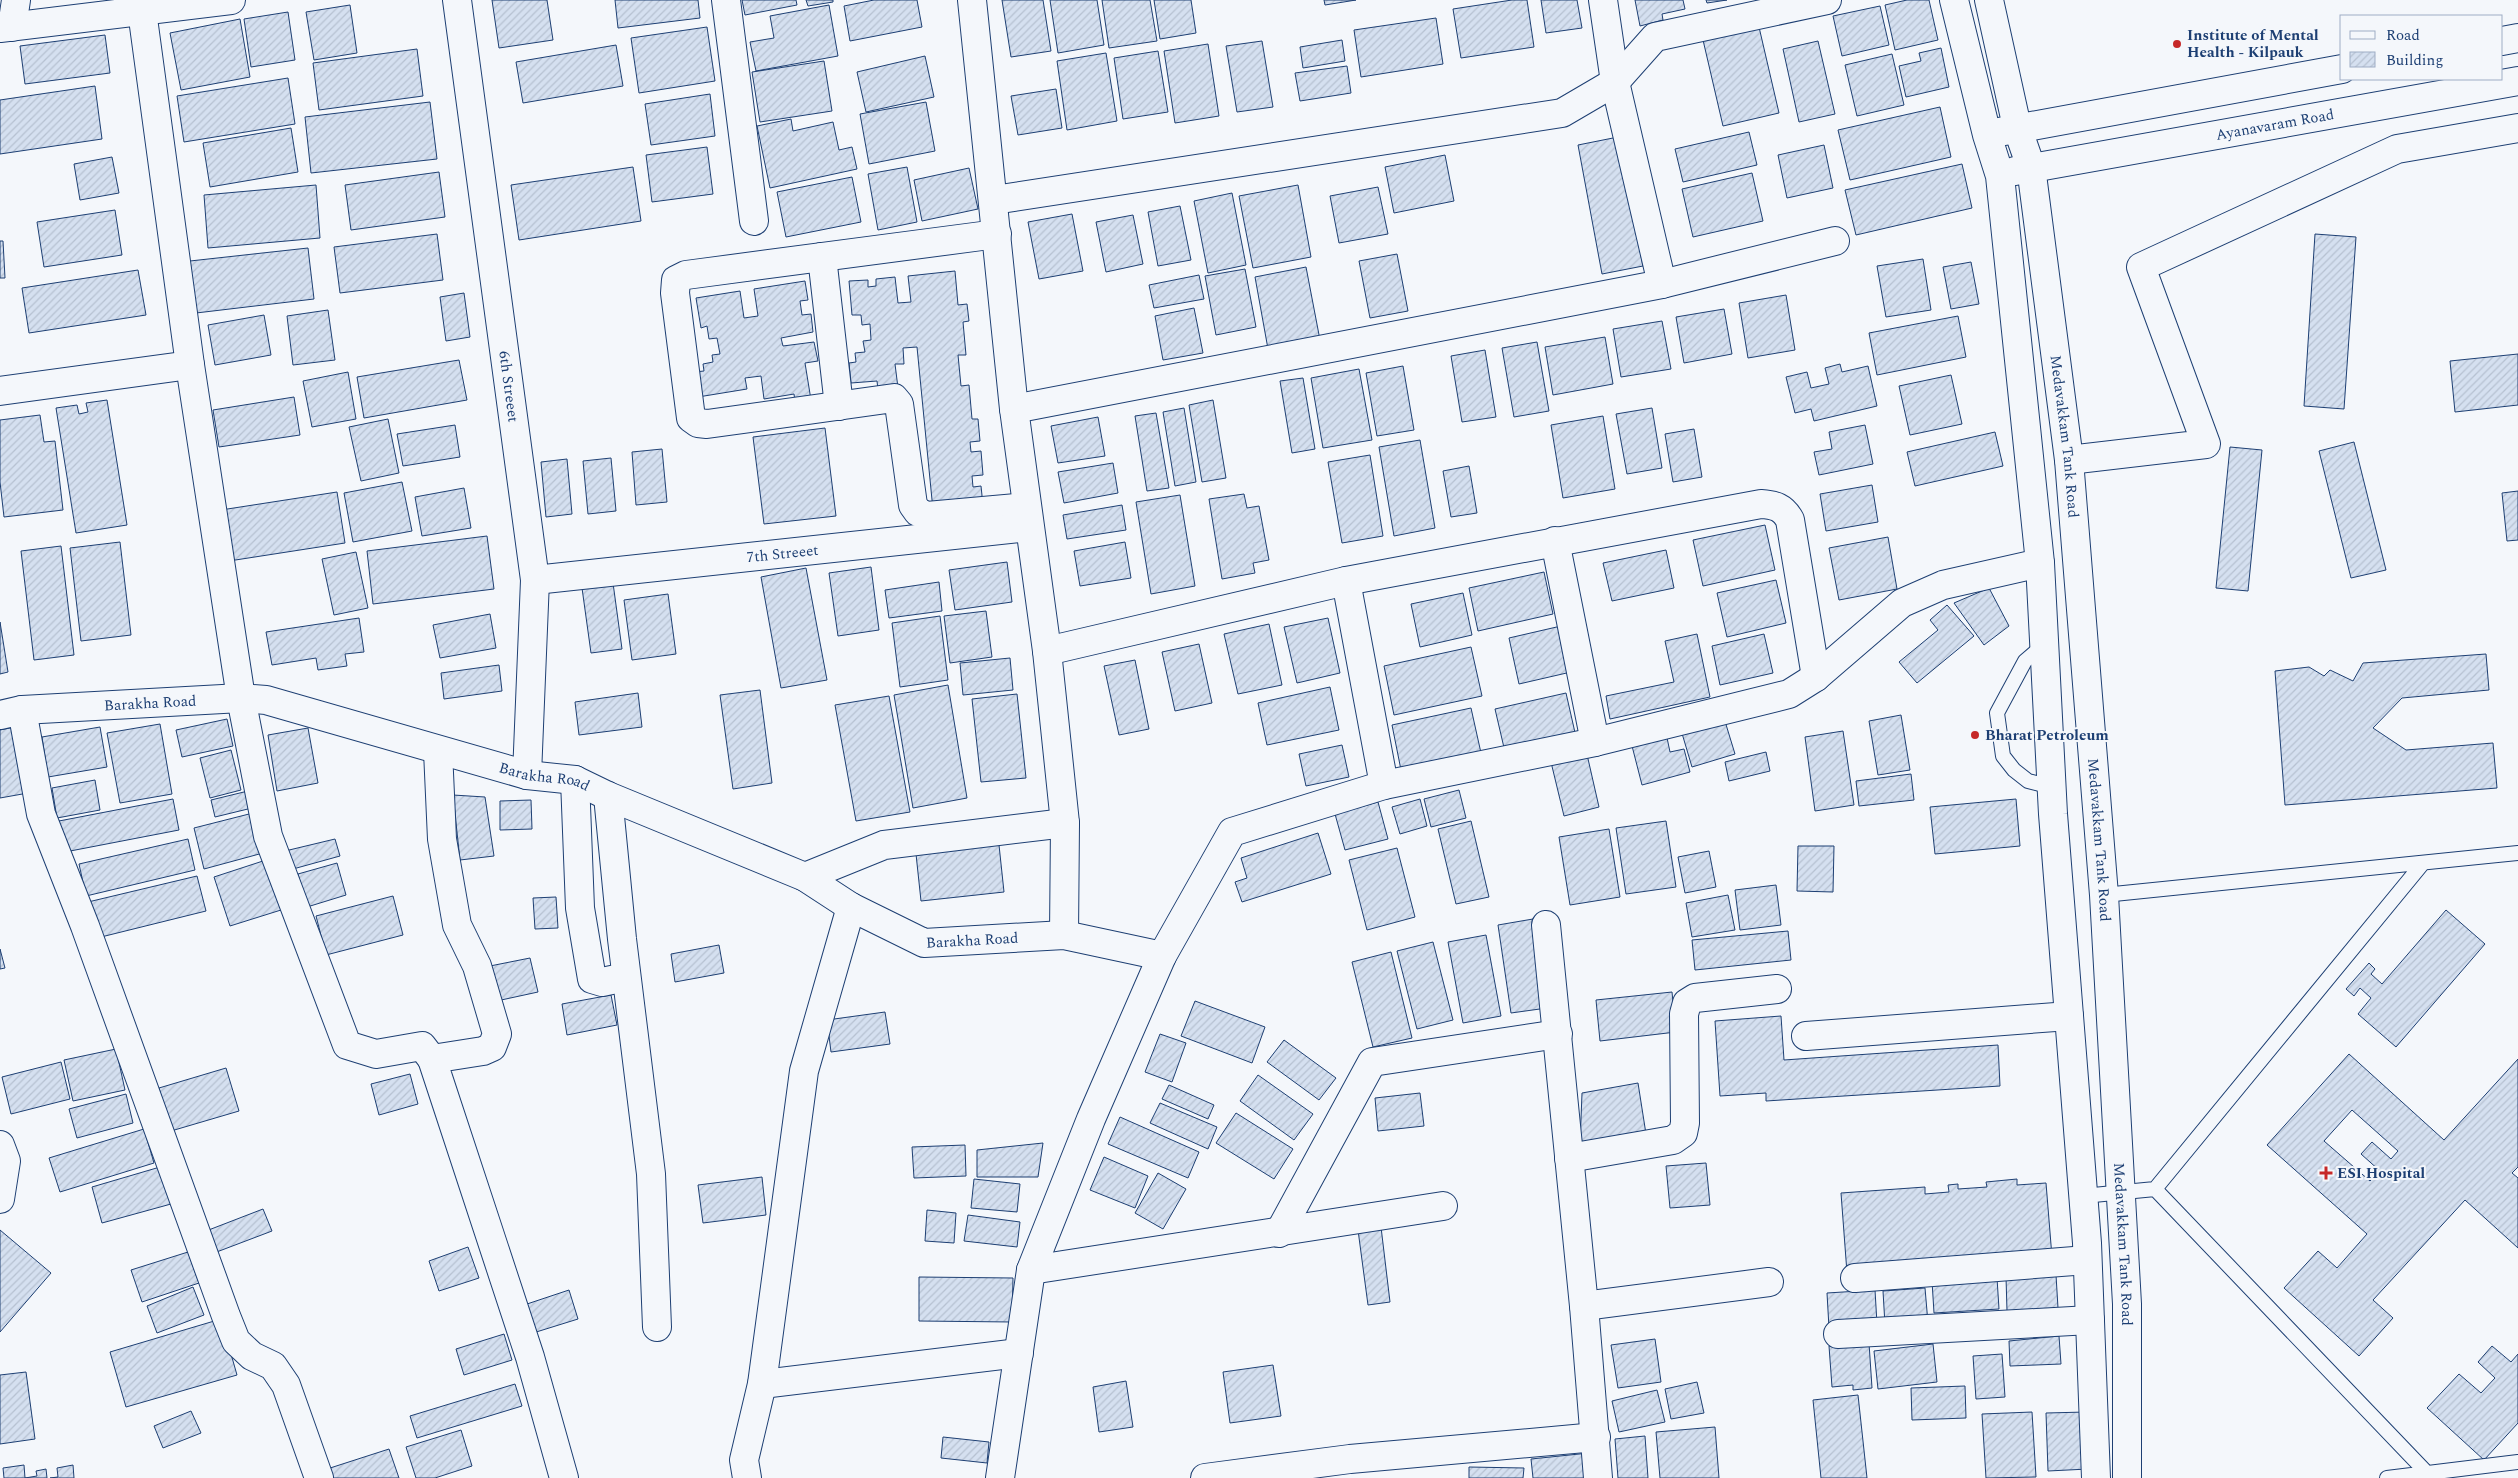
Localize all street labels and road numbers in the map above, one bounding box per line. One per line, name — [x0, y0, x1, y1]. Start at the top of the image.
street label: Ayanavaram Road — [2214, 103, 2336, 146]
street label: 6th Streeet — [493, 349, 525, 424]
street label: Medavakkam Tank Road — [2044, 354, 2085, 519]
street label: 7th Streeet — [746, 538, 820, 569]
street label: Barakha Road — [103, 689, 197, 717]
street label: Barakha Road — [496, 756, 594, 797]
street label: Medavakkam Tank Road — [2082, 757, 2117, 922]
street label: Barakha Road — [925, 926, 1019, 954]
street label: Medavakkam Tank Road — [2108, 1162, 2139, 1326]

